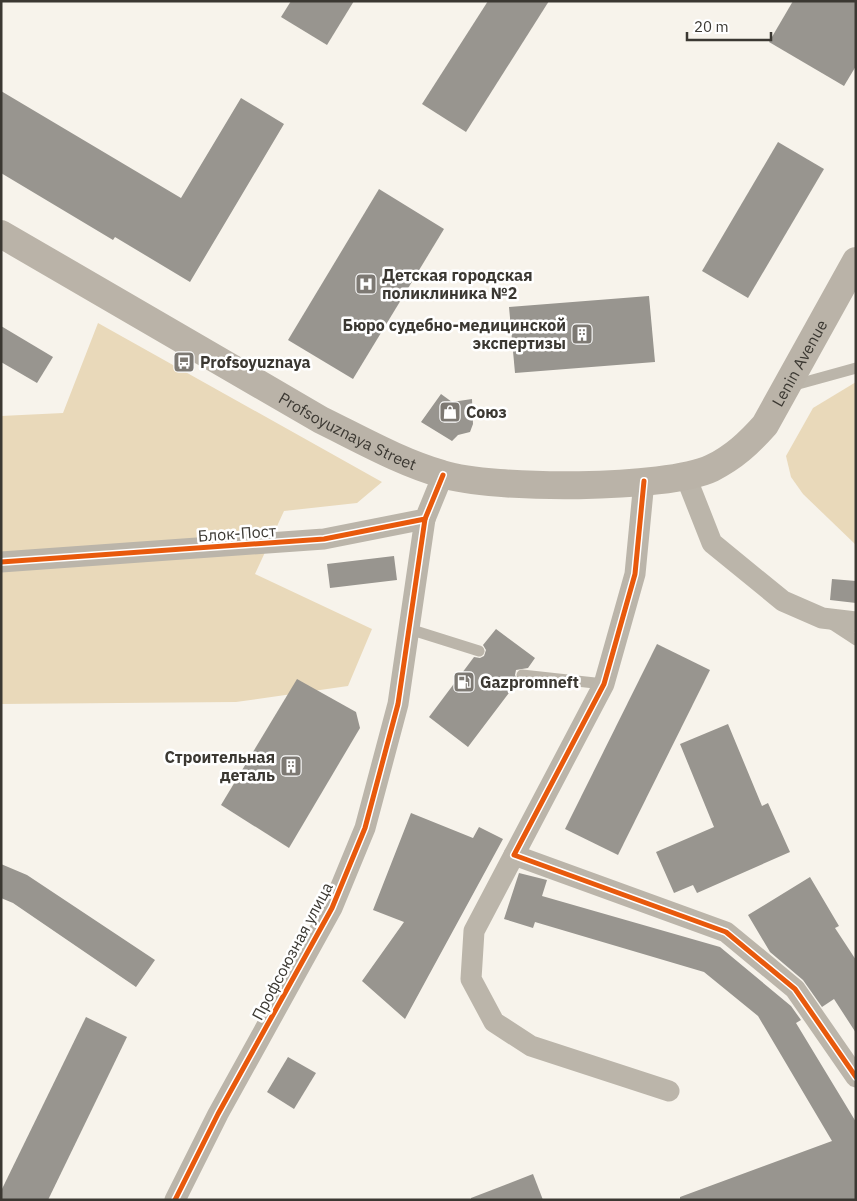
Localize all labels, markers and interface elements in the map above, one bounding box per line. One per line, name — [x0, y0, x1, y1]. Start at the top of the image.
scale bar — [687, 10, 771, 42]
text: 20 m — [694, 17, 729, 36]
place label: Детская городская поликлиника №2 — [382, 265, 533, 303]
hospital icon: Детская городская поликлиника №2 — [354, 272, 378, 296]
place label: Бюро судебно-медицинской экспертизы — [342, 315, 566, 353]
street label: Lenin Avenue — [767, 316, 832, 410]
building icon: Бюро судебно-медицинской экспертизы — [570, 322, 594, 346]
bus stop icon: Profsoyuznaya — [172, 350, 196, 374]
place label: Profsoyuznaya — [200, 352, 311, 372]
street label: Profsoyuznaya Street — [275, 388, 419, 474]
shop icon: Союз — [438, 400, 462, 424]
place label: Союз — [466, 402, 507, 422]
street label: Блок-Пост — [197, 520, 277, 546]
fuel station icon: Gazpromneft — [452, 670, 476, 694]
place label: Gazpromneft — [480, 672, 579, 692]
place label: Строительная деталь — [164, 747, 275, 785]
building icon: Строительная деталь — [279, 754, 303, 778]
street label: Профсоюзная улица — [247, 878, 337, 1023]

